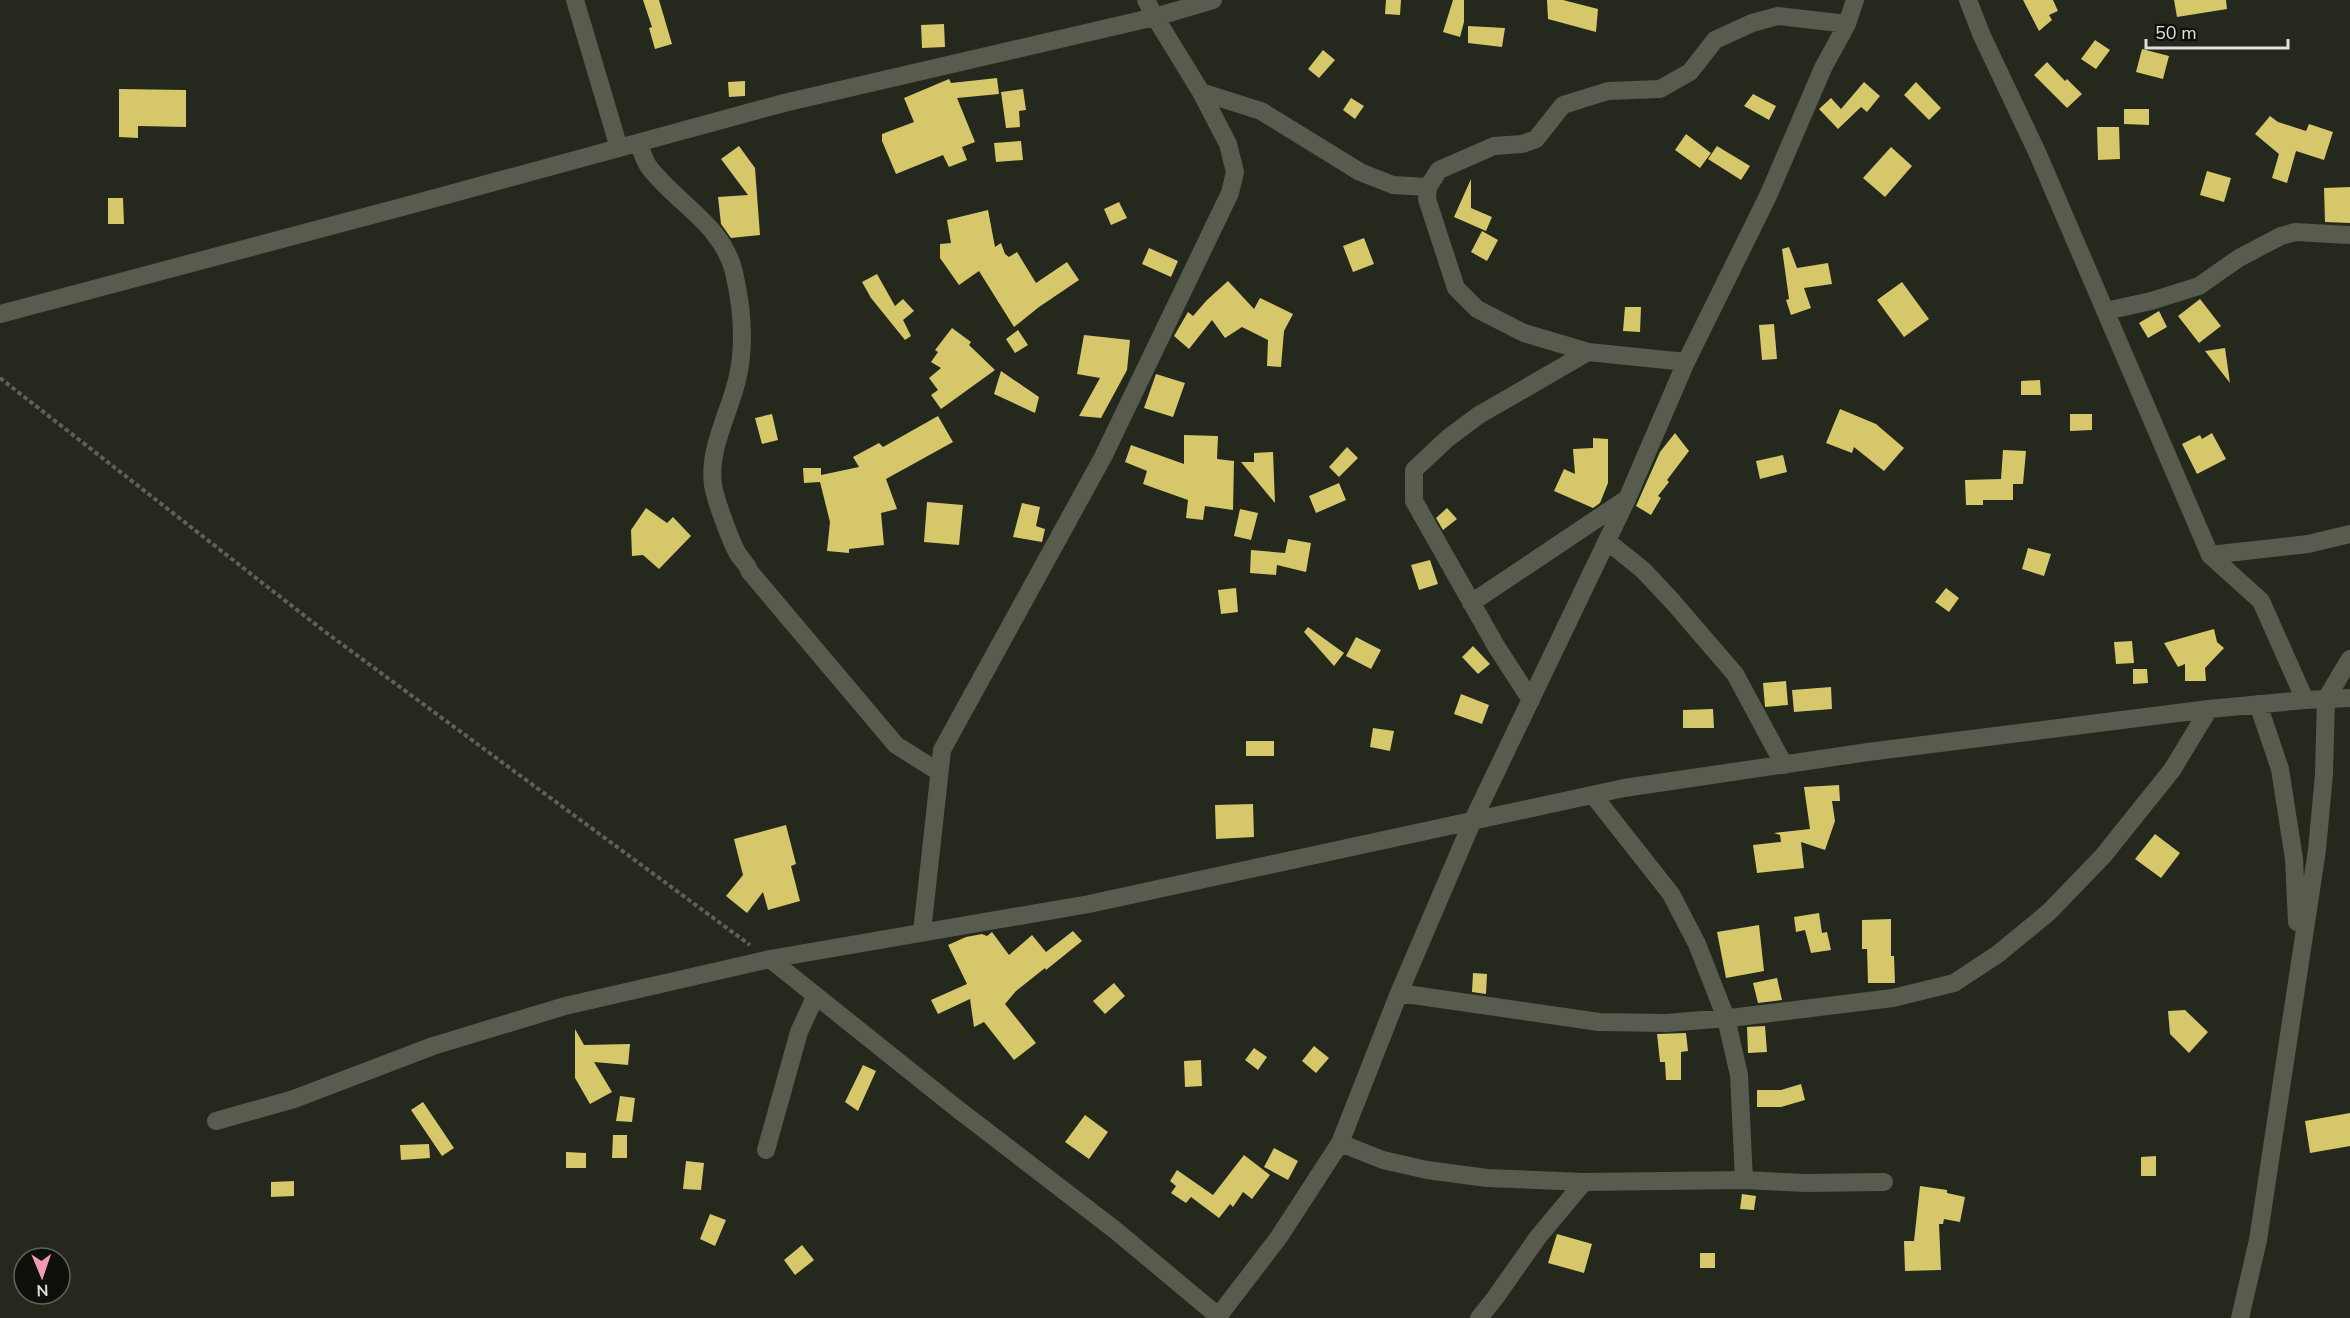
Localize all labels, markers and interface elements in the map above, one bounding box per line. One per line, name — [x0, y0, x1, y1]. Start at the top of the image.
scale bar — [2146, 12, 2288, 50]
text: 50 m — [2155, 21, 2197, 45]
north arrow — [12, 1246, 72, 1306]
text: N — [36, 1279, 49, 1301]

